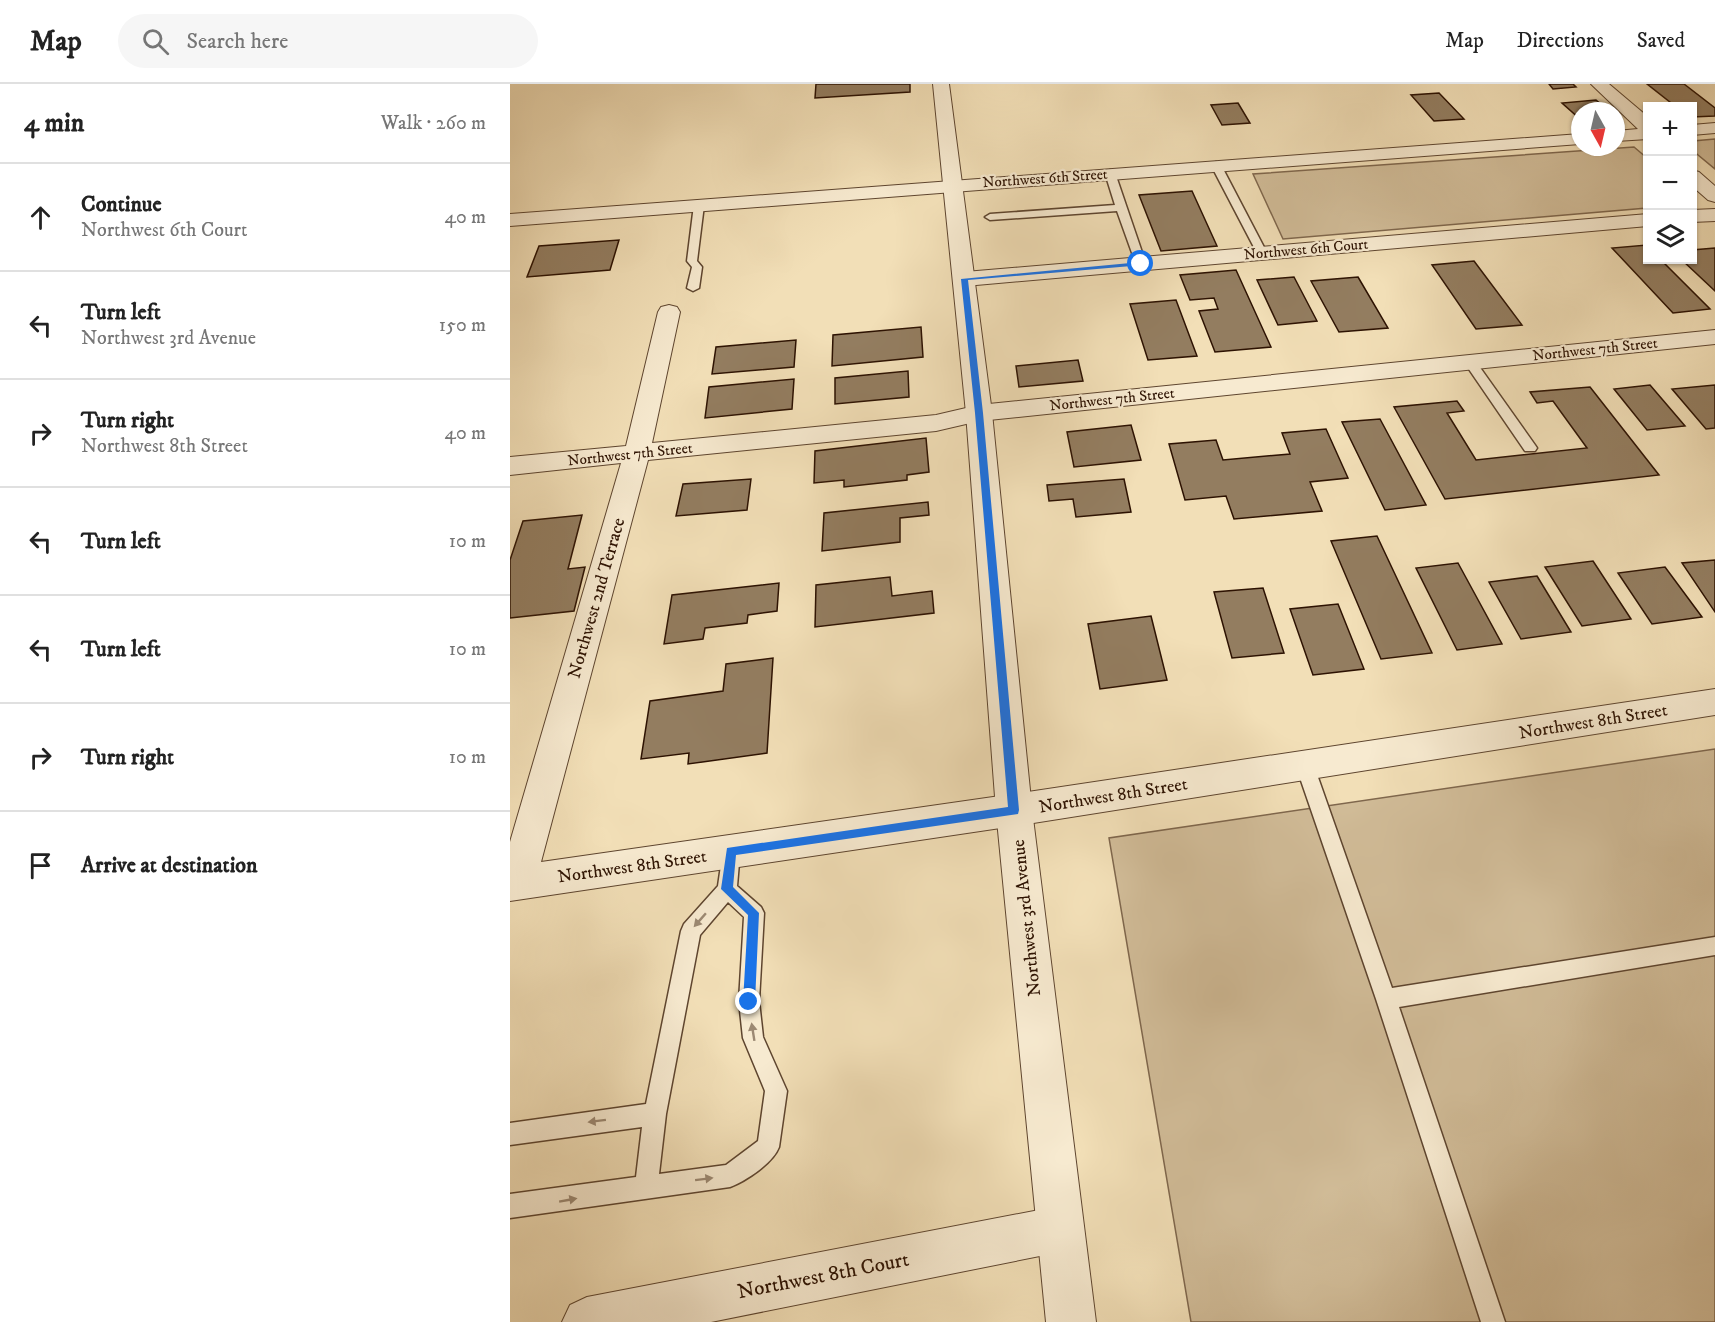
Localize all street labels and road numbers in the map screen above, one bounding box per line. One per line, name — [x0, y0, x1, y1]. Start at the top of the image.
street label: Northwest 6th Street — [982, 165, 1108, 192]
street label: Northwest 6th Court — [1243, 235, 1369, 264]
street label: Northwest 7th Street — [1532, 333, 1659, 366]
street label: Northwest 7th Street — [1049, 383, 1176, 416]
street label: Northwest 7th Street — [567, 438, 694, 471]
street label: Northwest 2nd Terrace — [564, 515, 630, 681]
street label: Northwest 8th Street — [1517, 699, 1669, 745]
street label: Northwest 8th Street — [1037, 773, 1189, 819]
street label: Northwest 3rd Avenue — [1008, 838, 1046, 997]
street label: Northwest 8th Street — [556, 846, 708, 888]
street label: Northwest 8th Court — [735, 1247, 911, 1305]

